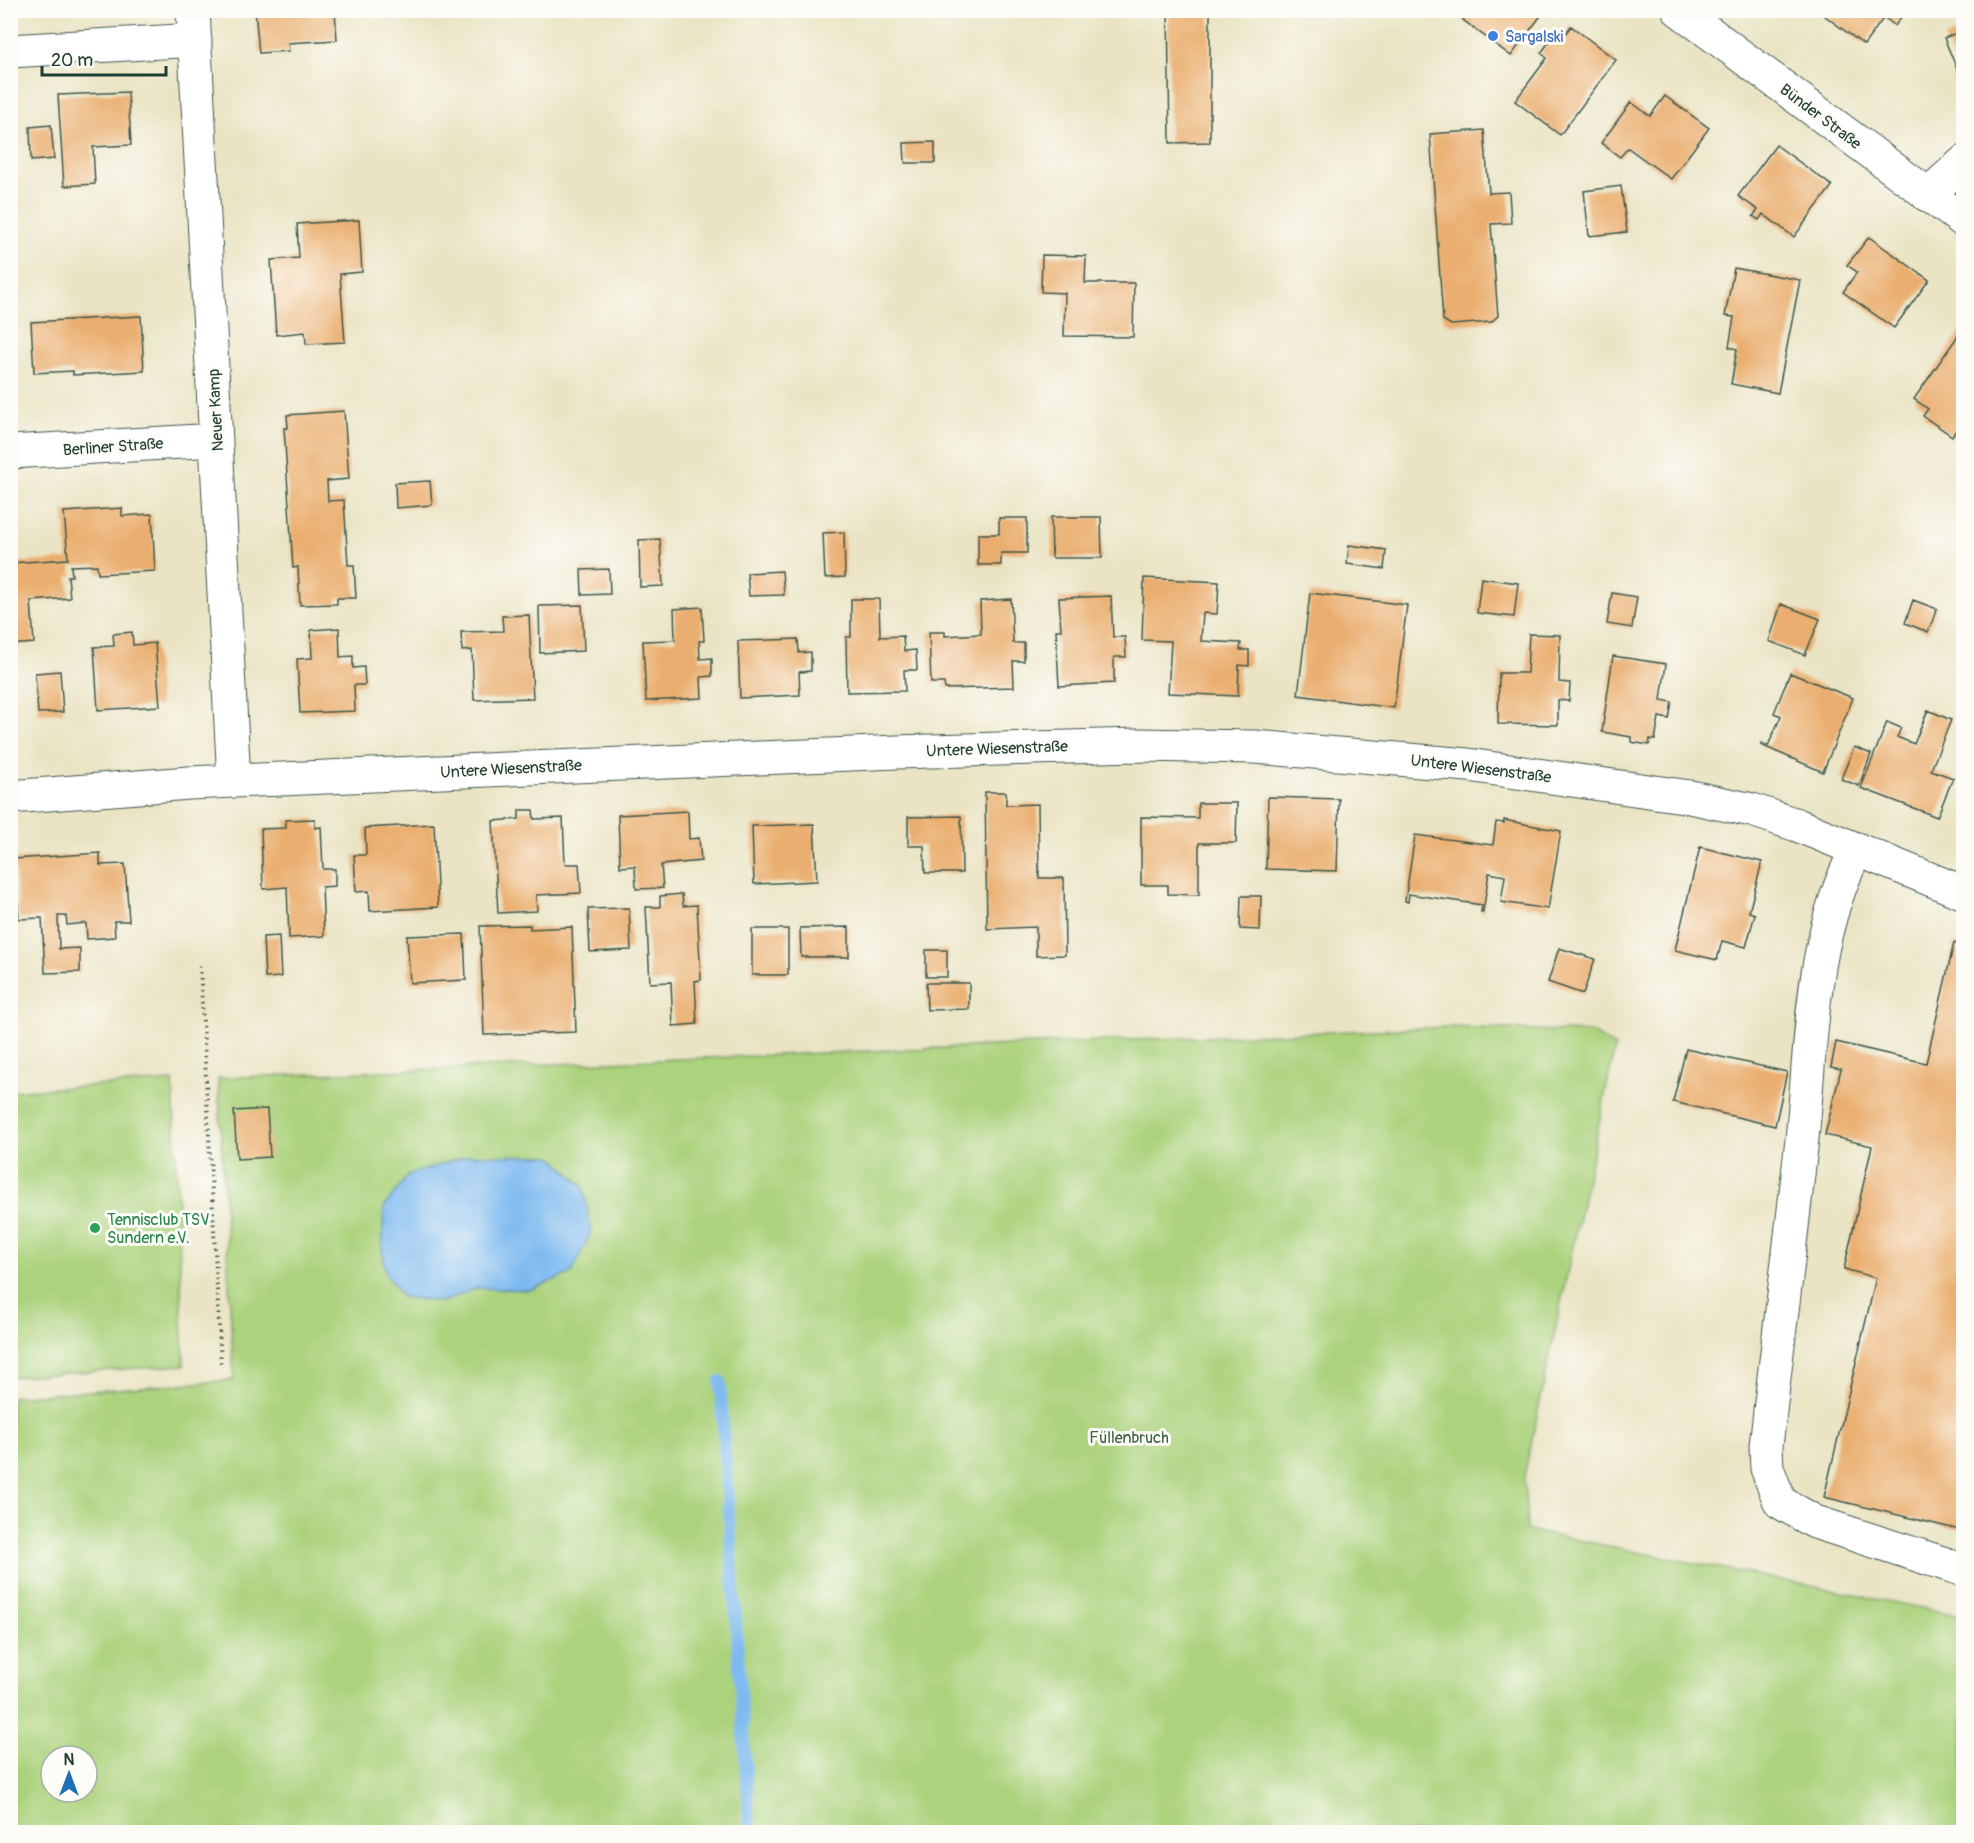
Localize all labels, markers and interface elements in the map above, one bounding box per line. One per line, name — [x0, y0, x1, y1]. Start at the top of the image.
place label: Sargalski — [1505, 27, 1564, 47]
marker: Sargalski — [1486, 29, 1500, 43]
scale bar — [42, 39, 166, 77]
text: 20 m — [51, 49, 93, 72]
street label: Bünder Straße — [1776, 80, 1865, 154]
street label: Neuer Kamp — [204, 368, 228, 452]
street label: Berliner Straße — [62, 433, 164, 460]
street label: Untere Wiesenstraße — [926, 737, 1068, 761]
street label: Untere Wiesenstraße — [1409, 750, 1553, 788]
street label: Untere Wiesenstraße — [440, 755, 582, 783]
place label: Tennisclub TSV Sundern e.V. — [107, 1210, 210, 1248]
marker: Tennisclub TSV Sundern e.V. — [88, 1221, 102, 1235]
park label: Füllenbruch — [1089, 1428, 1169, 1448]
north arrow — [39, 1744, 99, 1804]
text: N — [64, 1750, 75, 1770]

